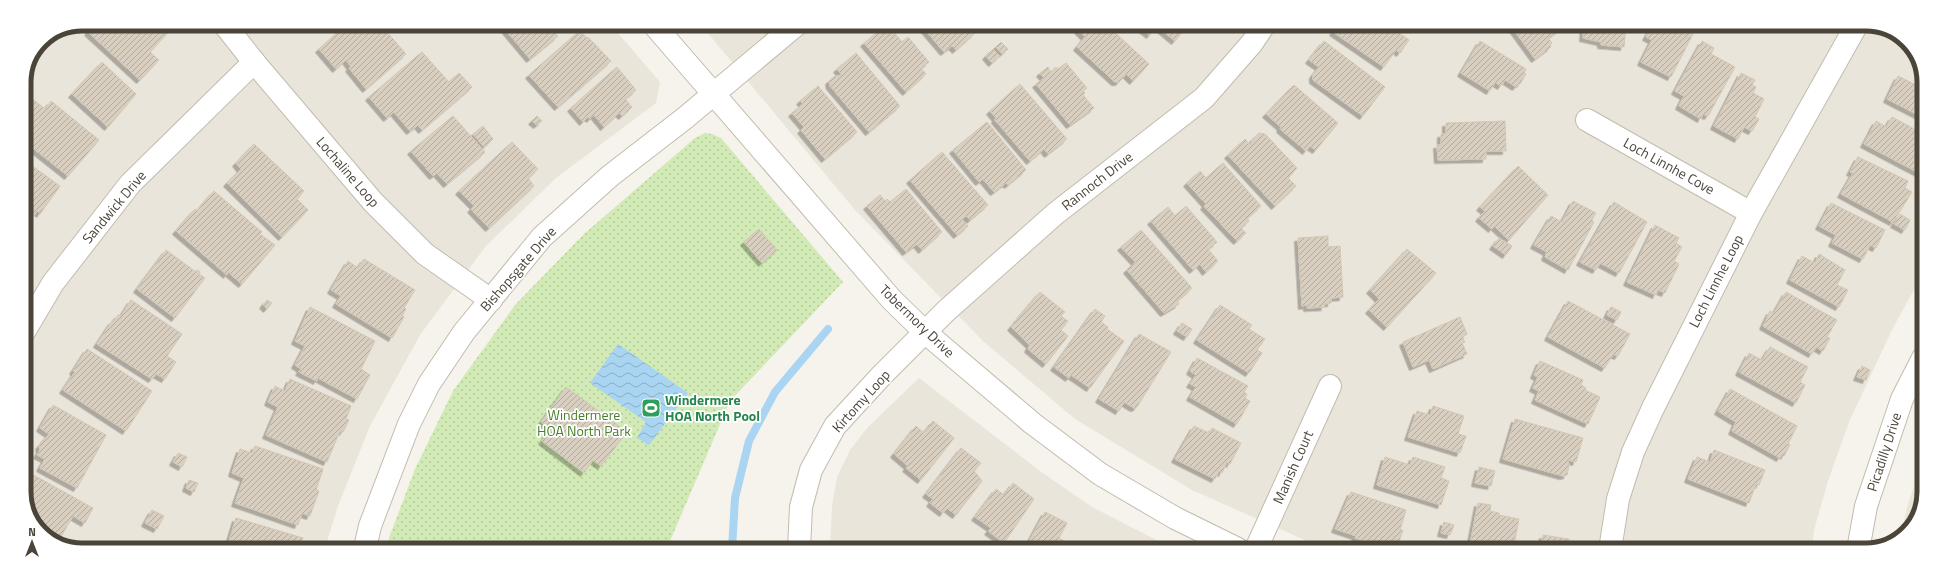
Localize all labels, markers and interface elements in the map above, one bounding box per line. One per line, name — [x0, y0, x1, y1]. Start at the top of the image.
street label: Lochaline Loop — [312, 132, 385, 212]
street label: Loch Linnhe Cove — [1620, 132, 1719, 199]
street label: Rannoch Drive — [1057, 146, 1137, 215]
street label: Sandwick Drive — [77, 166, 151, 248]
street label: Bishopsgate Drive — [475, 221, 561, 316]
street label: Loch Linnhe Loop — [1683, 231, 1748, 331]
street label: Tobermory Drive — [875, 279, 960, 362]
street label: Kirtomy Loop — [827, 364, 895, 437]
place label: Windermere HOA North Pool — [665, 389, 760, 426]
sports icon: Windermere HOA North Pool — [640, 397, 662, 419]
park label: Windermere HOA North Park — [537, 404, 631, 441]
street label: Picadilly Drive — [1861, 410, 1906, 494]
street label: Manish Court — [1267, 427, 1318, 507]
north arrow — [12, 522, 52, 562]
text: N — [28, 524, 36, 540]

